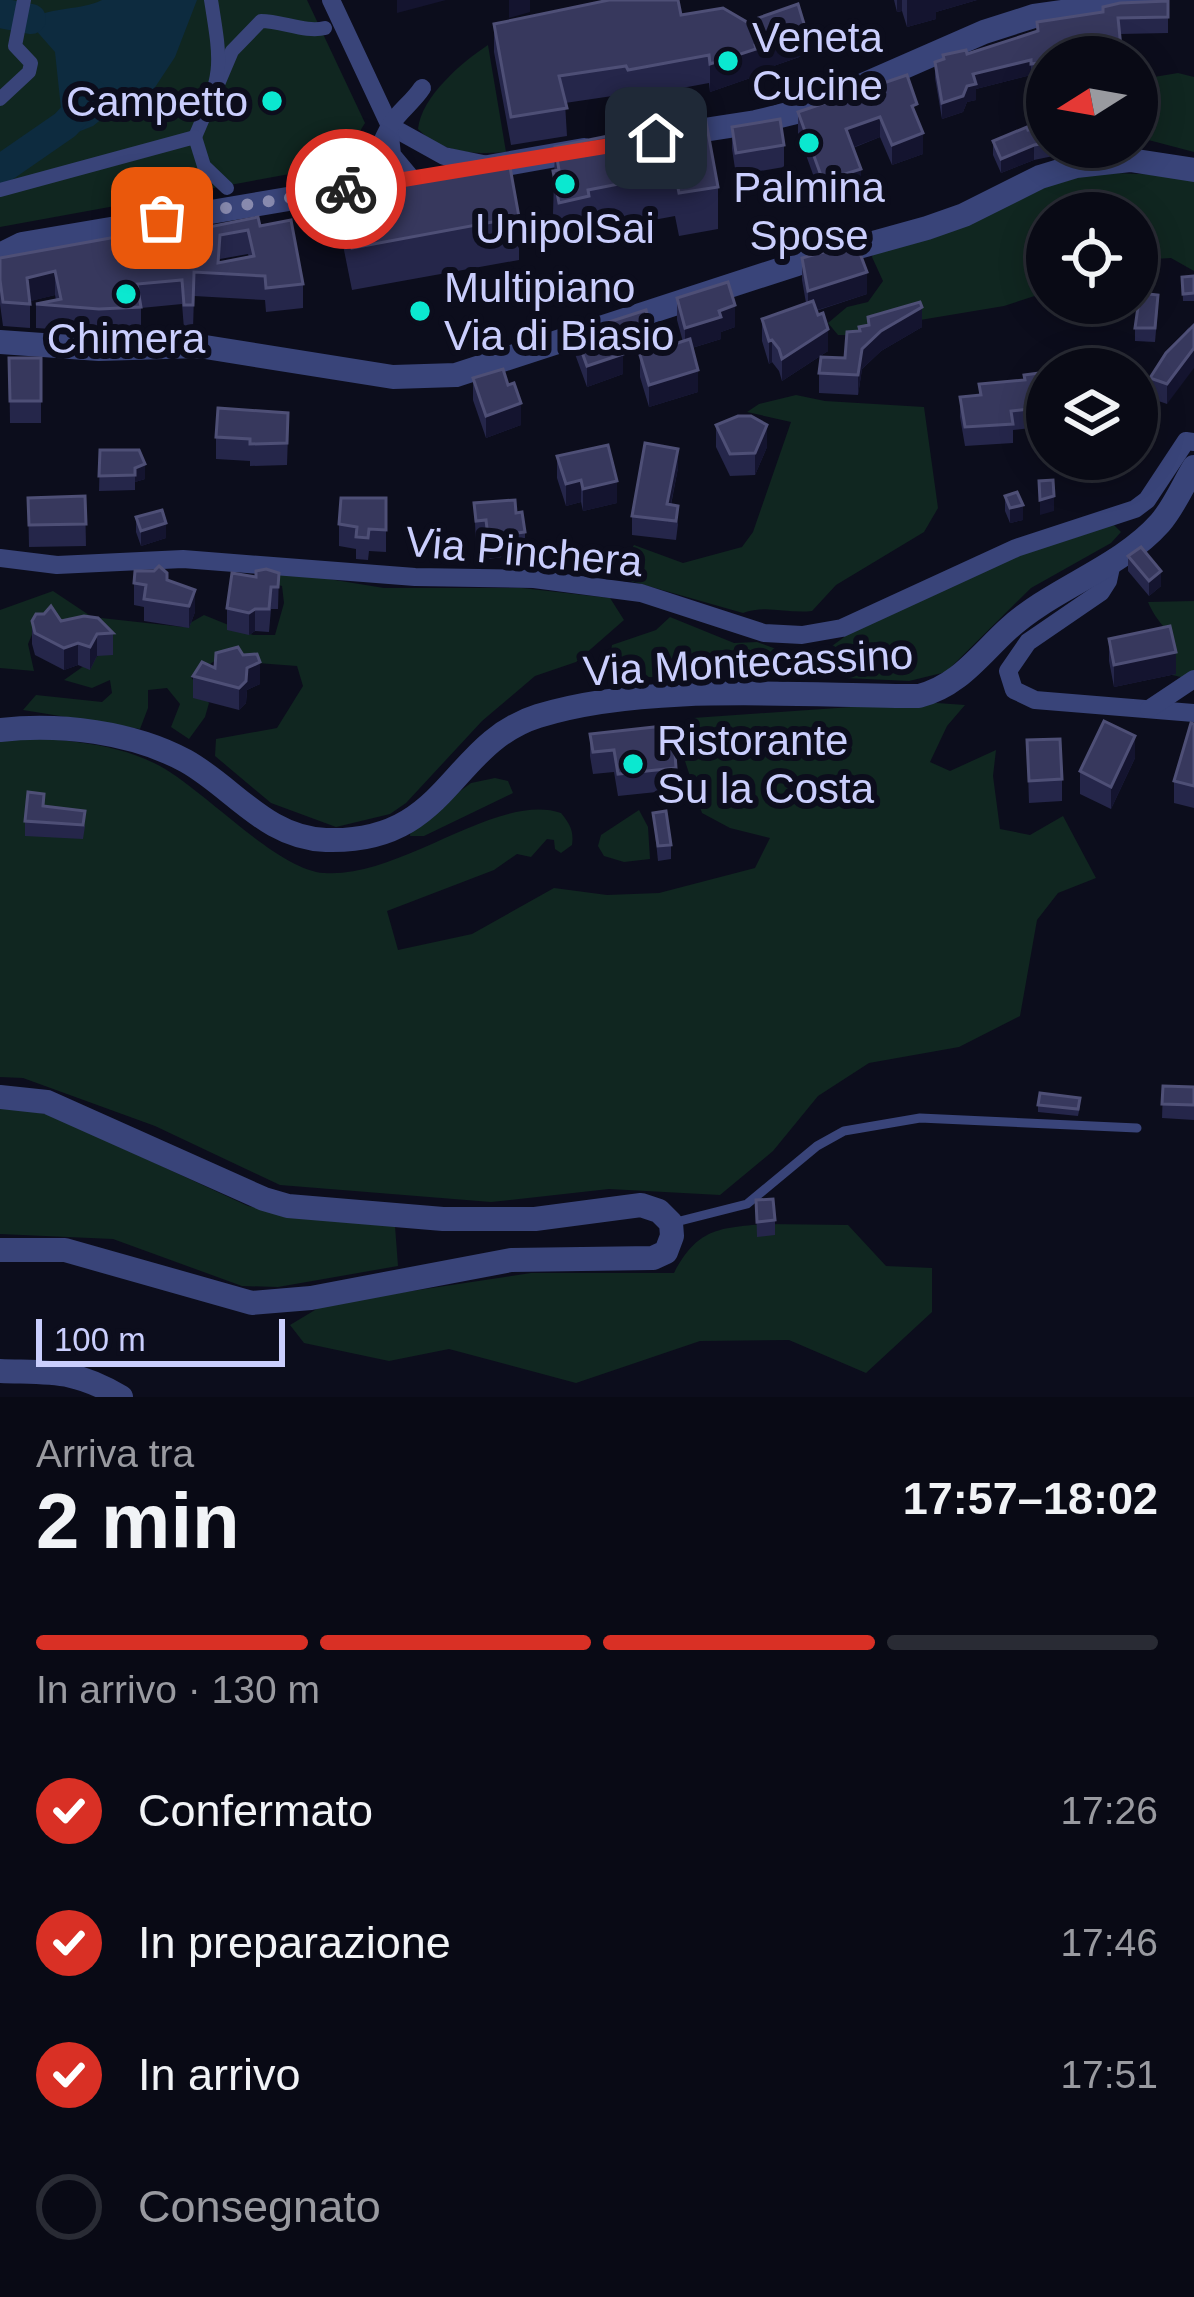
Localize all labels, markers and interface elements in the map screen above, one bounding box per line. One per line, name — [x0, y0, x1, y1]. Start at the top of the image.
place label: Veneta Cucine — [752, 14, 883, 109]
north arrow — [1026, 36, 1158, 168]
map controls — [1026, 36, 1158, 480]
marker: Veneta Cucine — [715, 48, 741, 74]
place label: Campetto — [66, 78, 248, 125]
pin — [605, 87, 707, 189]
marker: Campetto — [259, 88, 285, 114]
icon: home — [623, 105, 689, 171]
courier — [286, 129, 406, 249]
marker: Palmina Spose — [796, 130, 822, 156]
icon: bike — [313, 156, 379, 222]
place label: Palmina Spose — [733, 164, 886, 259]
pin — [111, 167, 213, 269]
marker: UnipolSai — [552, 171, 578, 197]
icon: bag — [129, 185, 195, 251]
button: locate — [1026, 192, 1158, 324]
place label: UnipolSai — [475, 205, 655, 252]
place label: Multipiano Via di Biasio — [444, 264, 674, 359]
marker: Chimera — [113, 281, 139, 307]
marker: Multipiano Via di Biasio — [407, 298, 433, 324]
place label: Chimera — [47, 315, 206, 362]
button: layers — [1026, 348, 1158, 480]
street label: Via Pinchera — [404, 518, 645, 585]
street label: Via Montecassino — [582, 630, 914, 695]
place label: Ristorante Su la Costa — [657, 717, 875, 812]
marker: Ristorante Su la Costa — [620, 751, 646, 777]
scale bar — [36, 1313, 285, 1366]
text: 100 m — [54, 1321, 146, 1358]
text: Arriva tra — [36, 1432, 194, 1475]
text: 17:57–18:02 — [903, 1473, 1158, 1524]
text: 2 min — [36, 1477, 240, 1565]
text: In arrivo · 130 m — [36, 1668, 320, 1711]
icon: check — [36, 1778, 102, 1844]
text: Confermato — [138, 1785, 373, 1836]
text: 17:26 — [1060, 1789, 1158, 1832]
icon: check — [36, 1910, 102, 1976]
text: In preparazione — [138, 1917, 451, 1968]
text: 17:46 — [1060, 1921, 1158, 1964]
icon: check — [36, 2042, 102, 2108]
text: In arrivo — [138, 2049, 301, 2100]
text: 17:51 — [1060, 2053, 1158, 2096]
text: Consegnato — [138, 2181, 381, 2232]

